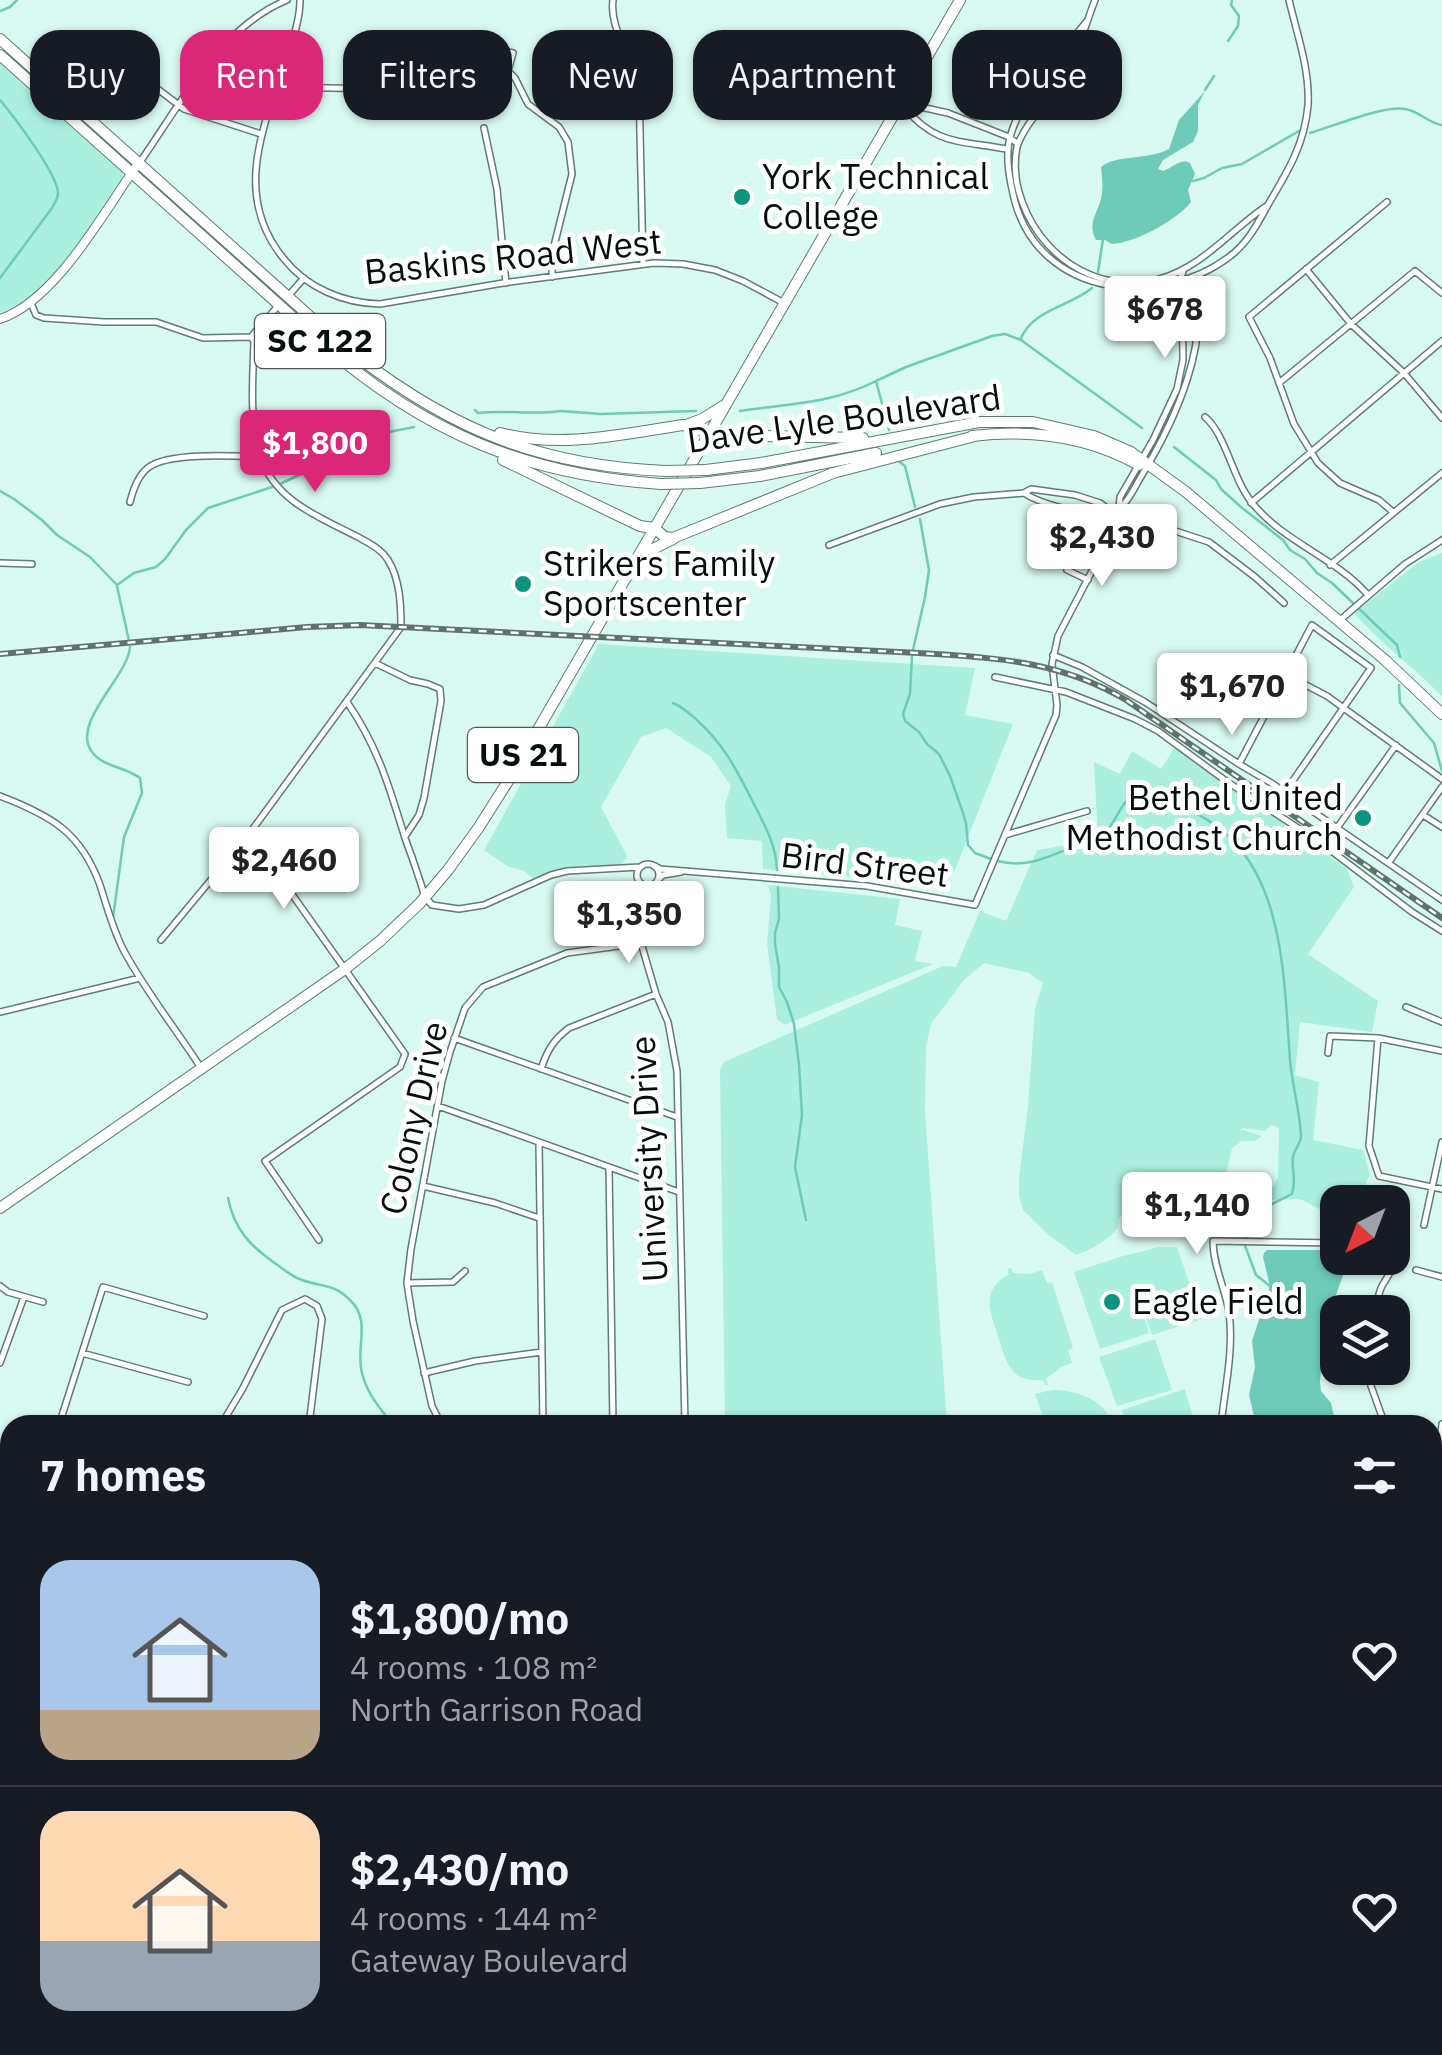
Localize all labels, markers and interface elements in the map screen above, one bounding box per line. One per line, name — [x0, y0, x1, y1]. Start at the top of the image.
chip: Buy — [30, 30, 160, 120]
chip: Rent — [180, 30, 323, 120]
chip: Filters — [343, 30, 512, 120]
chip: New — [532, 30, 673, 120]
chip: Apartment — [693, 30, 932, 120]
chip: House — [952, 30, 1122, 120]
place label: York Technical College — [762, 153, 989, 239]
marker: York Technical College — [731, 186, 753, 208]
street label: Baskins Road West — [362, 218, 664, 294]
pin: $678 — [1106, 276, 1224, 361]
text: $678 — [1127, 287, 1203, 329]
road number: SC 122 — [255, 314, 385, 368]
street label: Dave Lyle Boulevard — [684, 373, 1004, 463]
pin: $1,800 — [234, 410, 396, 495]
text: $1,800 — [262, 421, 368, 463]
pin: $2,430 — [1021, 504, 1183, 589]
text: $2,430 — [1049, 515, 1155, 557]
place label: Strikers Family Sportscenter — [543, 540, 775, 626]
marker: Strikers Family Sportscenter — [512, 573, 534, 595]
pin: $1,670 — [1151, 653, 1313, 738]
text: $1,670 — [1179, 664, 1285, 706]
road number: US 21 — [468, 728, 578, 782]
place label: Bethel United Methodist Church — [1066, 774, 1343, 860]
marker: Bethel United Methodist Church — [1352, 807, 1374, 829]
pin: $2,460 — [203, 827, 365, 912]
street label: Bird Street — [779, 831, 952, 897]
text: $2,460 — [231, 838, 337, 880]
pin: $1,350 — [548, 881, 710, 966]
text: $1,350 — [576, 892, 682, 934]
street label: Colony Drive — [368, 1017, 458, 1219]
street label: University Drive — [619, 1035, 677, 1283]
pin: $1,140 — [1116, 1172, 1278, 1257]
text: $1,140 — [1144, 1183, 1250, 1225]
north arrow — [1320, 1185, 1410, 1275]
map controls — [1320, 1185, 1410, 1385]
place label: Eagle Field — [1132, 1278, 1304, 1324]
marker: Eagle Field — [1101, 1291, 1123, 1313]
button: layers — [1320, 1295, 1410, 1385]
text: 7 homes — [40, 1448, 206, 1503]
icon: filters — [1347, 1448, 1402, 1503]
text: $1,800/mo — [350, 1591, 569, 1646]
icon: home — [120, 1600, 240, 1720]
icon: heart — [1347, 1633, 1402, 1688]
text: 4 rooms · 108 m² — [350, 1646, 597, 1688]
text: North Garrison Road — [350, 1688, 643, 1730]
text: $2,430/mo — [350, 1842, 569, 1897]
icon: home — [120, 1851, 240, 1971]
icon: heart — [1347, 1884, 1402, 1939]
text: 4 rooms · 144 m² — [350, 1897, 597, 1939]
text: Gateway Boulevard — [350, 1939, 628, 1981]

